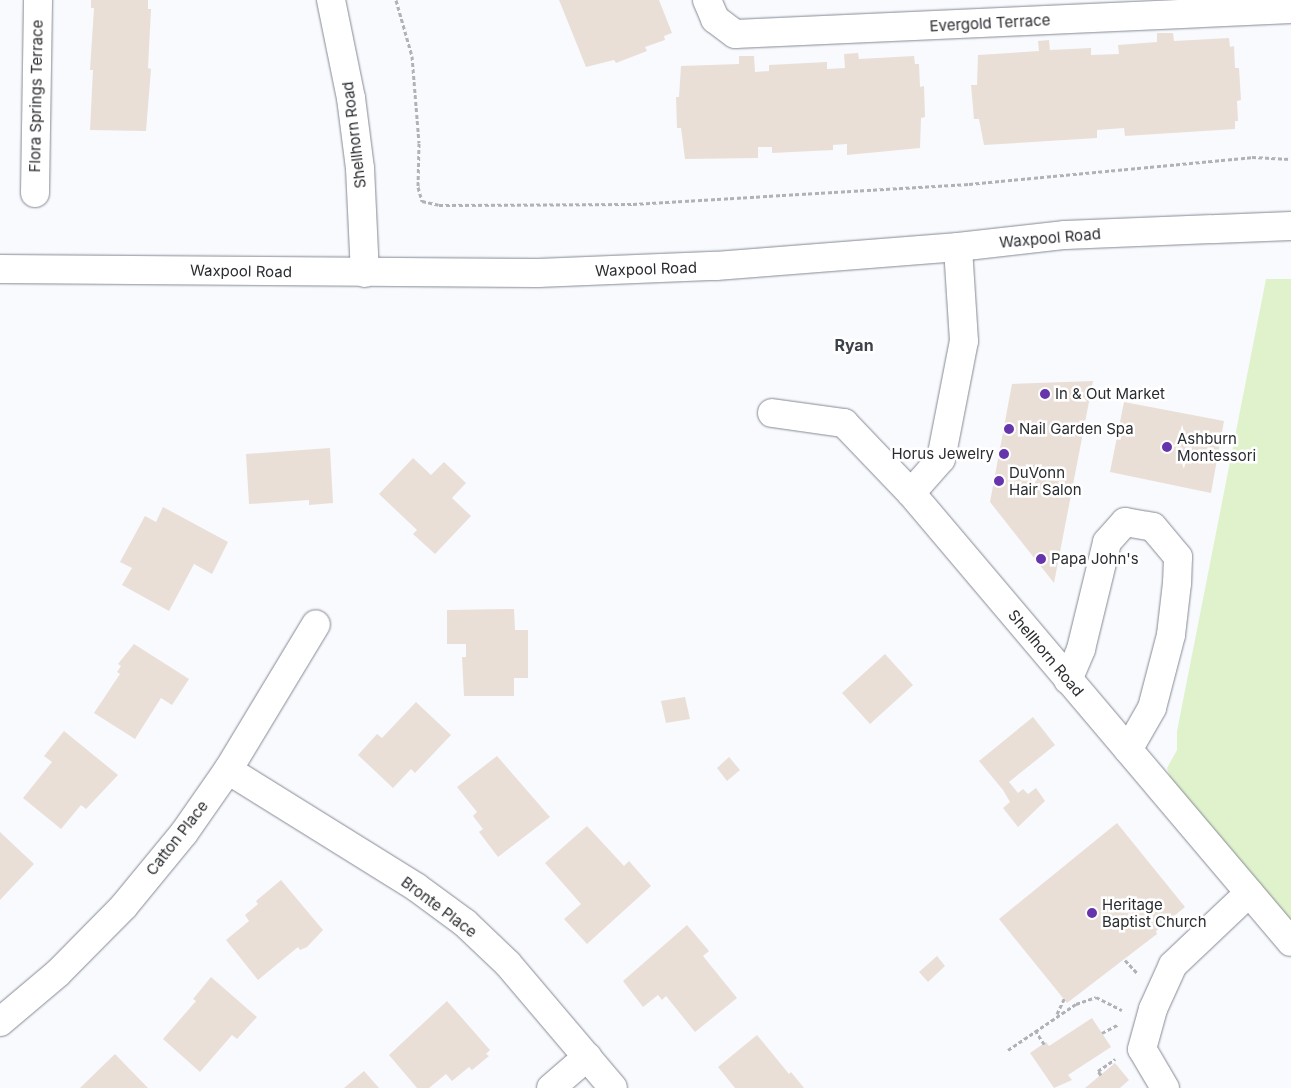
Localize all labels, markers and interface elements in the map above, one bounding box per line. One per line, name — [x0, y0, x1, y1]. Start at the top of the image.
street label: Evergold Terrace — [929, 11, 1051, 35]
street label: Flora Springs Terrace — [26, 19, 46, 173]
street label: Shellhorn Road — [339, 81, 369, 189]
street label: Waxpool Road — [998, 225, 1102, 251]
street label: Waxpool Road — [595, 258, 697, 280]
street label: Waxpool Road — [190, 261, 292, 281]
district label: Ryan — [834, 335, 874, 355]
place label: In & Out Market — [1055, 385, 1165, 403]
marker: In & Out Market — [1039, 388, 1051, 400]
place label: Nail Garden Spa — [1019, 420, 1134, 438]
marker: Nail Garden Spa — [1003, 423, 1015, 435]
place label: Ashburn Montessori — [1177, 429, 1256, 464]
marker: Ashburn Montessori — [1161, 441, 1173, 453]
place label: Horus Jewelry — [891, 445, 994, 463]
marker: Horus Jewelry — [998, 448, 1010, 460]
place label: DuVonn Hair Salon — [1009, 463, 1082, 498]
marker: DuVonn Hair Salon — [993, 475, 1005, 487]
place label: Papa John's — [1051, 550, 1139, 568]
marker: Papa John's — [1035, 553, 1047, 565]
street label: Shellhorn Road — [1005, 606, 1087, 700]
street label: Catton Place — [142, 797, 212, 879]
street label: Bronte Place — [398, 873, 480, 941]
place label: Heritage Baptist Church — [1102, 895, 1207, 930]
marker: Heritage Baptist Church — [1086, 907, 1098, 919]

